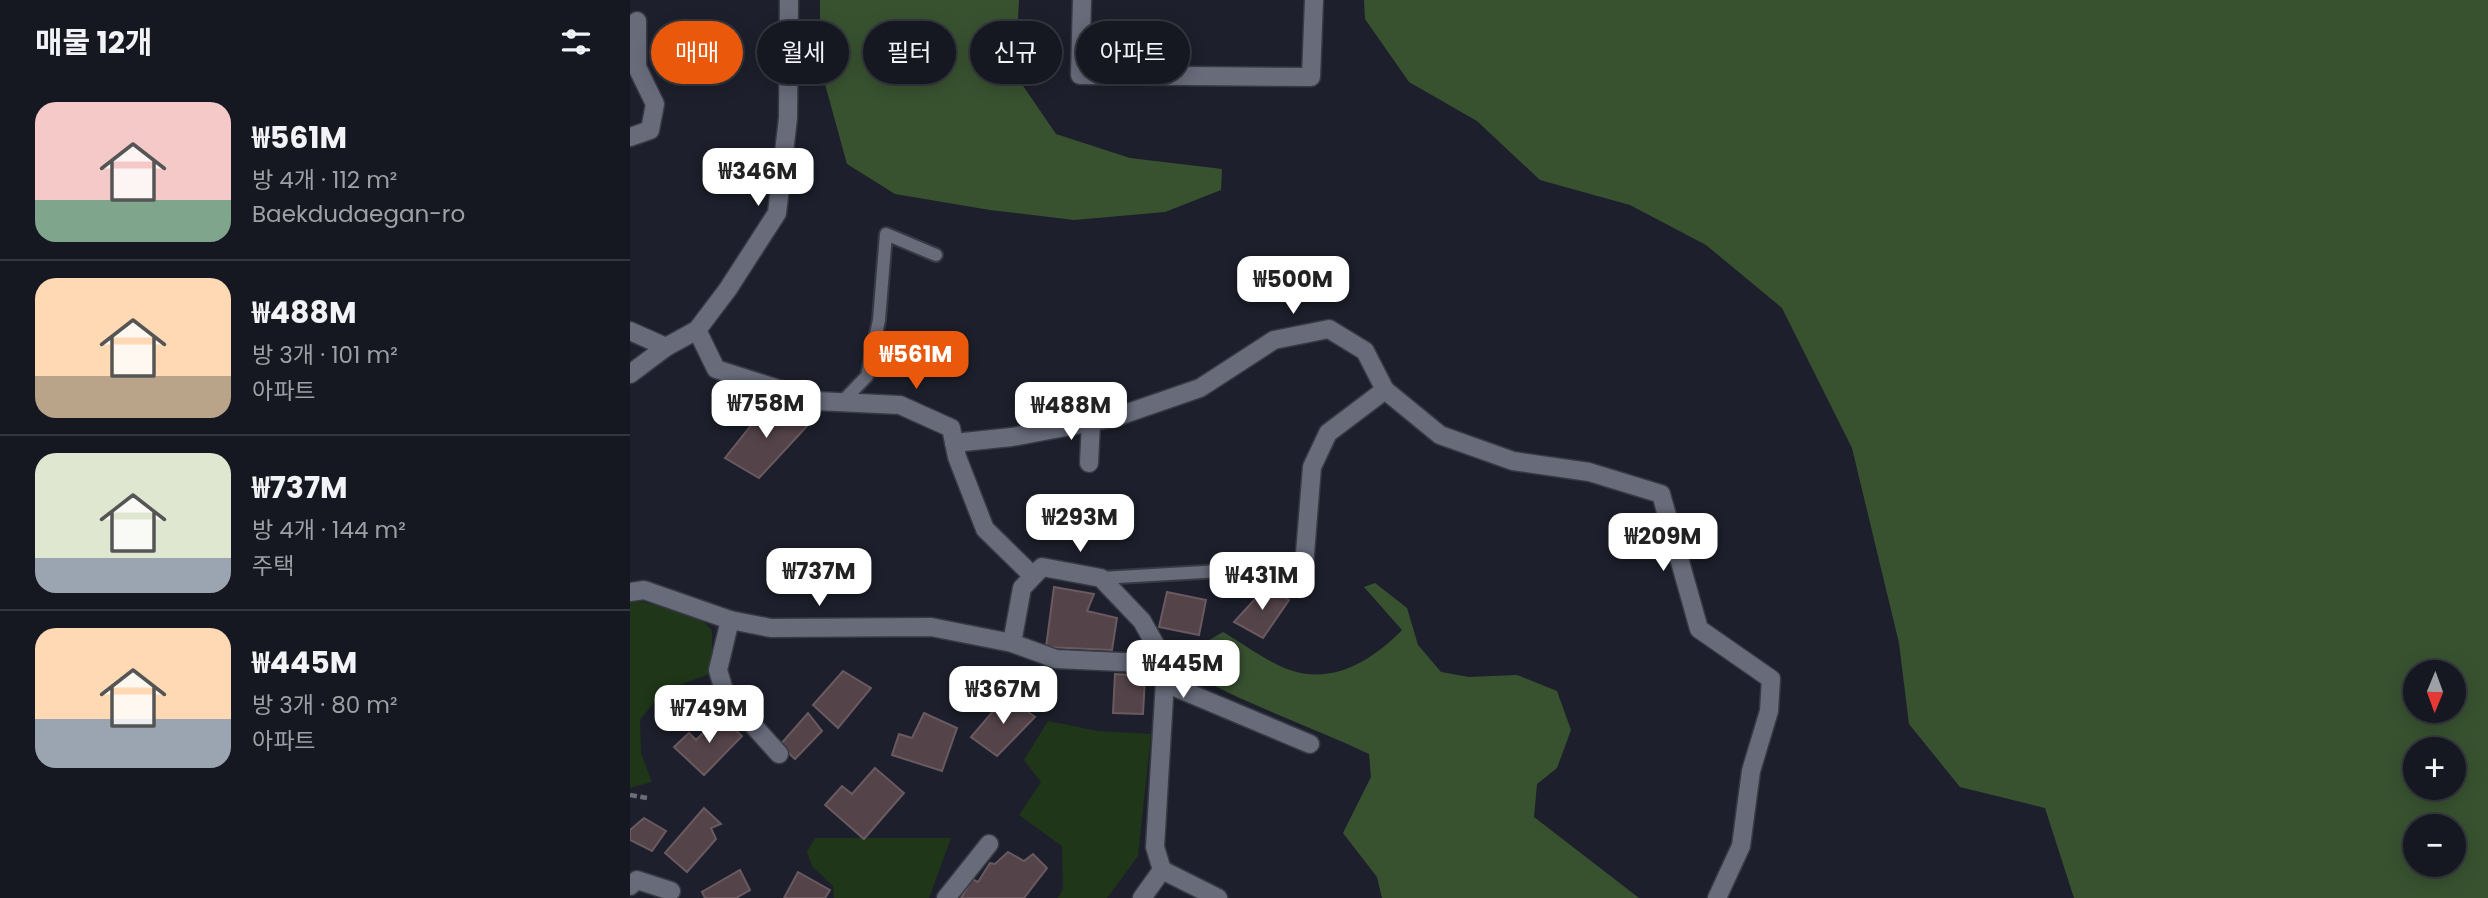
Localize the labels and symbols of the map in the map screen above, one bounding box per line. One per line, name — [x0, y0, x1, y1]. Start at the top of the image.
pin: ₩346M — [709, 148, 807, 208]
pin: ₩500M — [1244, 256, 1342, 316]
pin: ₩561M — [867, 332, 965, 391]
pin: ₩758M — [717, 380, 815, 440]
pin: ₩488M — [1022, 382, 1120, 442]
pin: ₩293M — [1031, 494, 1129, 554]
pin: ₩209M — [1614, 514, 1712, 573]
pin: ₩737M — [770, 548, 868, 608]
pin: ₩431M — [1213, 552, 1311, 612]
pin: ₩445M — [1134, 640, 1232, 700]
north arrow — [2403, 660, 2466, 723]
pin: ₩367M — [954, 666, 1052, 726]
pin: ₩749M — [660, 686, 758, 745]

